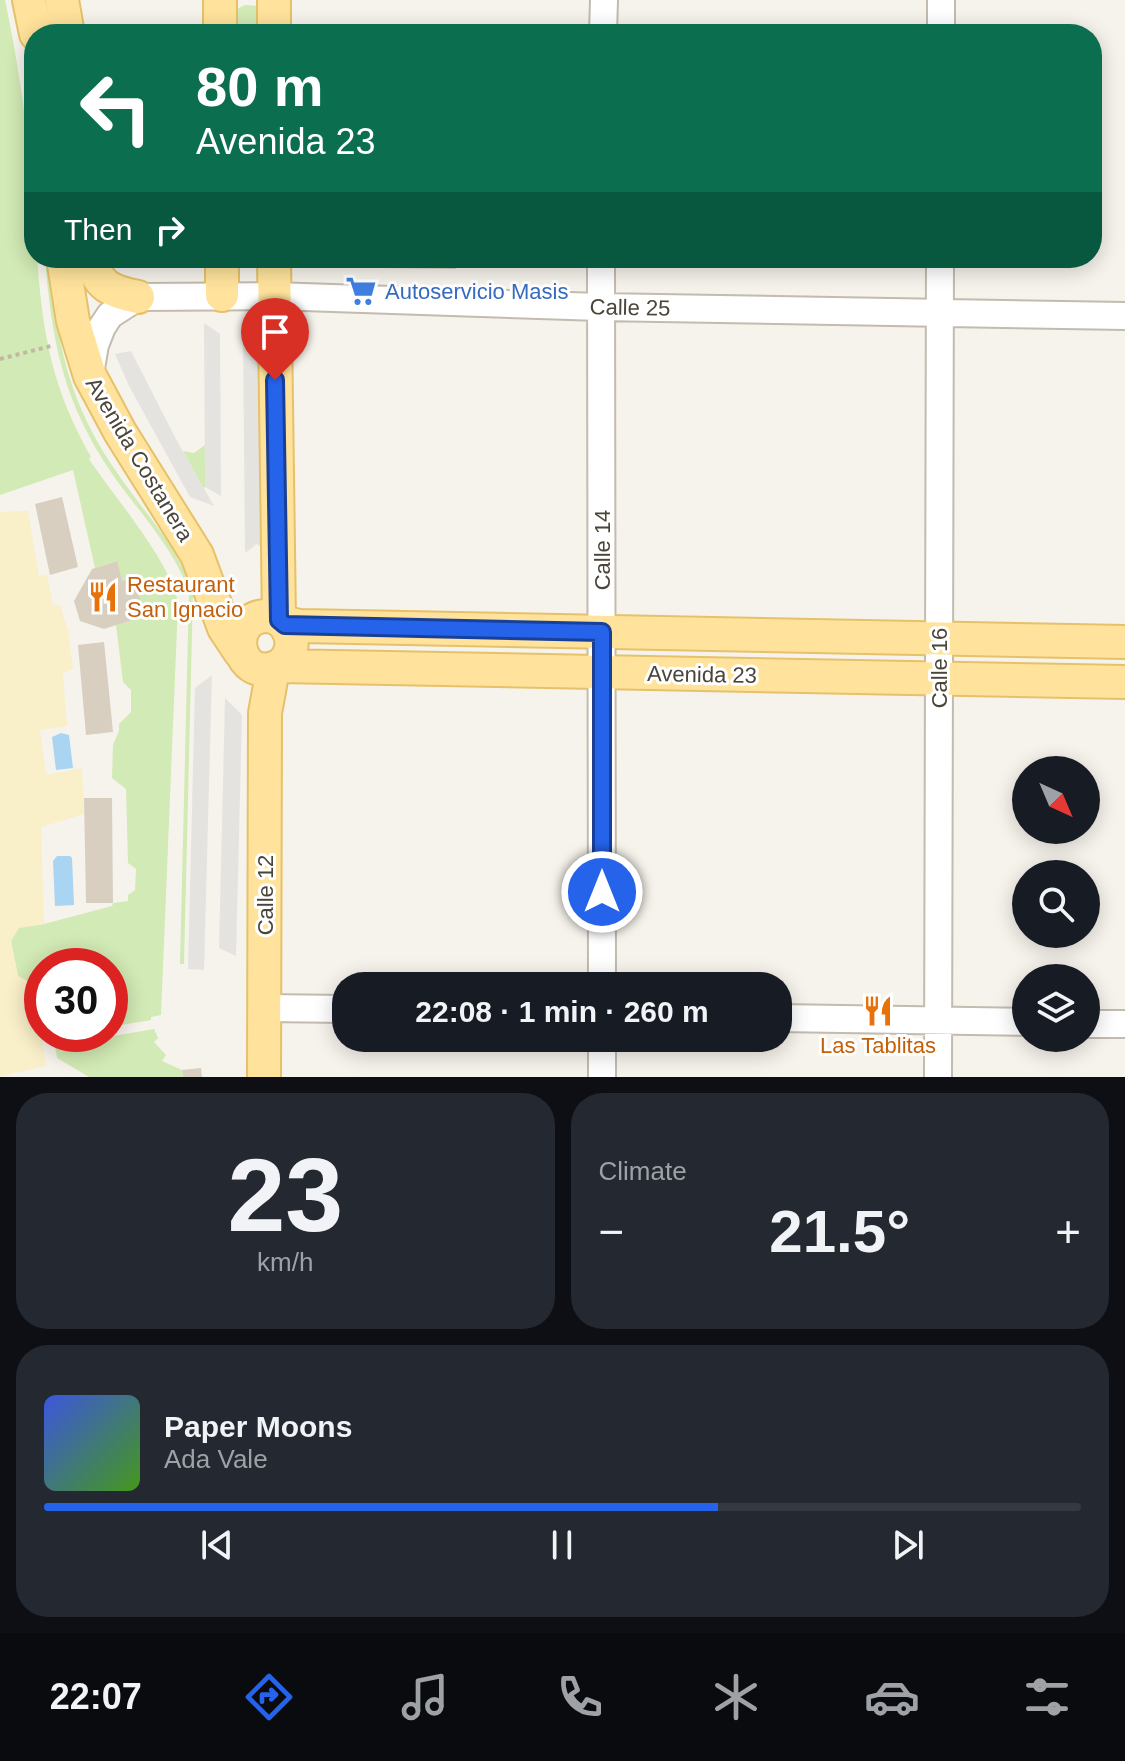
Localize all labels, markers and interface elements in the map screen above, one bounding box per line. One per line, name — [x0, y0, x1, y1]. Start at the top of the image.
text: 80 m — [196, 55, 324, 118]
icon: left — [64, 56, 168, 160]
text: Avenida 23 — [196, 121, 376, 162]
icon: right — [148, 208, 192, 252]
text: Then — [64, 213, 132, 246]
supermarket icon: Autoservicio Masis — [344, 274, 378, 308]
place label: Autoservicio Masis — [385, 279, 568, 304]
street label: Calle 25 — [589, 294, 671, 321]
pin — [241, 298, 309, 380]
icon: arrive — [253, 310, 297, 354]
street label: Avenida Costanera — [81, 373, 199, 546]
street label: Calle 14 — [590, 510, 615, 590]
place label: Restaurant San Ignacio — [127, 572, 243, 622]
restaurant icon: Restaurant San Ignacio — [86, 580, 120, 614]
street label: Calle 16 — [927, 628, 952, 708]
street label: Avenida 23 — [647, 661, 757, 688]
north arrow — [1012, 756, 1100, 844]
map controls — [1012, 756, 1100, 1052]
position arrow — [560, 850, 644, 934]
street label: Calle 12 — [253, 855, 278, 935]
button: search — [1012, 860, 1100, 948]
speed limit sign: 30 — [24, 948, 128, 1052]
button: layers — [1012, 964, 1100, 1052]
restaurant icon: Las Tablitas — [861, 994, 895, 1028]
text: 22:08 · 1 min · 260 m — [415, 995, 709, 1028]
place label: Las Tablitas — [820, 1033, 936, 1058]
text: 23 — [227, 1137, 343, 1253]
text: Climate — [599, 1156, 687, 1186]
text: 21.5° — [769, 1198, 910, 1265]
text: − — [599, 1207, 624, 1256]
text: + — [1055, 1207, 1081, 1256]
text: km/h — [257, 1247, 313, 1277]
text: Paper Moons — [164, 1410, 352, 1443]
text: Ada Vale — [164, 1444, 268, 1474]
icon: previous — [195, 1523, 239, 1567]
icon: pause — [540, 1523, 584, 1567]
icon: next — [886, 1523, 930, 1567]
icon: directions — [241, 1669, 297, 1725]
icon: music — [397, 1669, 453, 1725]
icon: phone — [552, 1669, 608, 1725]
icon: climate — [708, 1669, 764, 1725]
icon: car — [864, 1669, 920, 1725]
icon: filters — [1019, 1669, 1075, 1725]
text: 22:07 — [50, 1676, 142, 1717]

